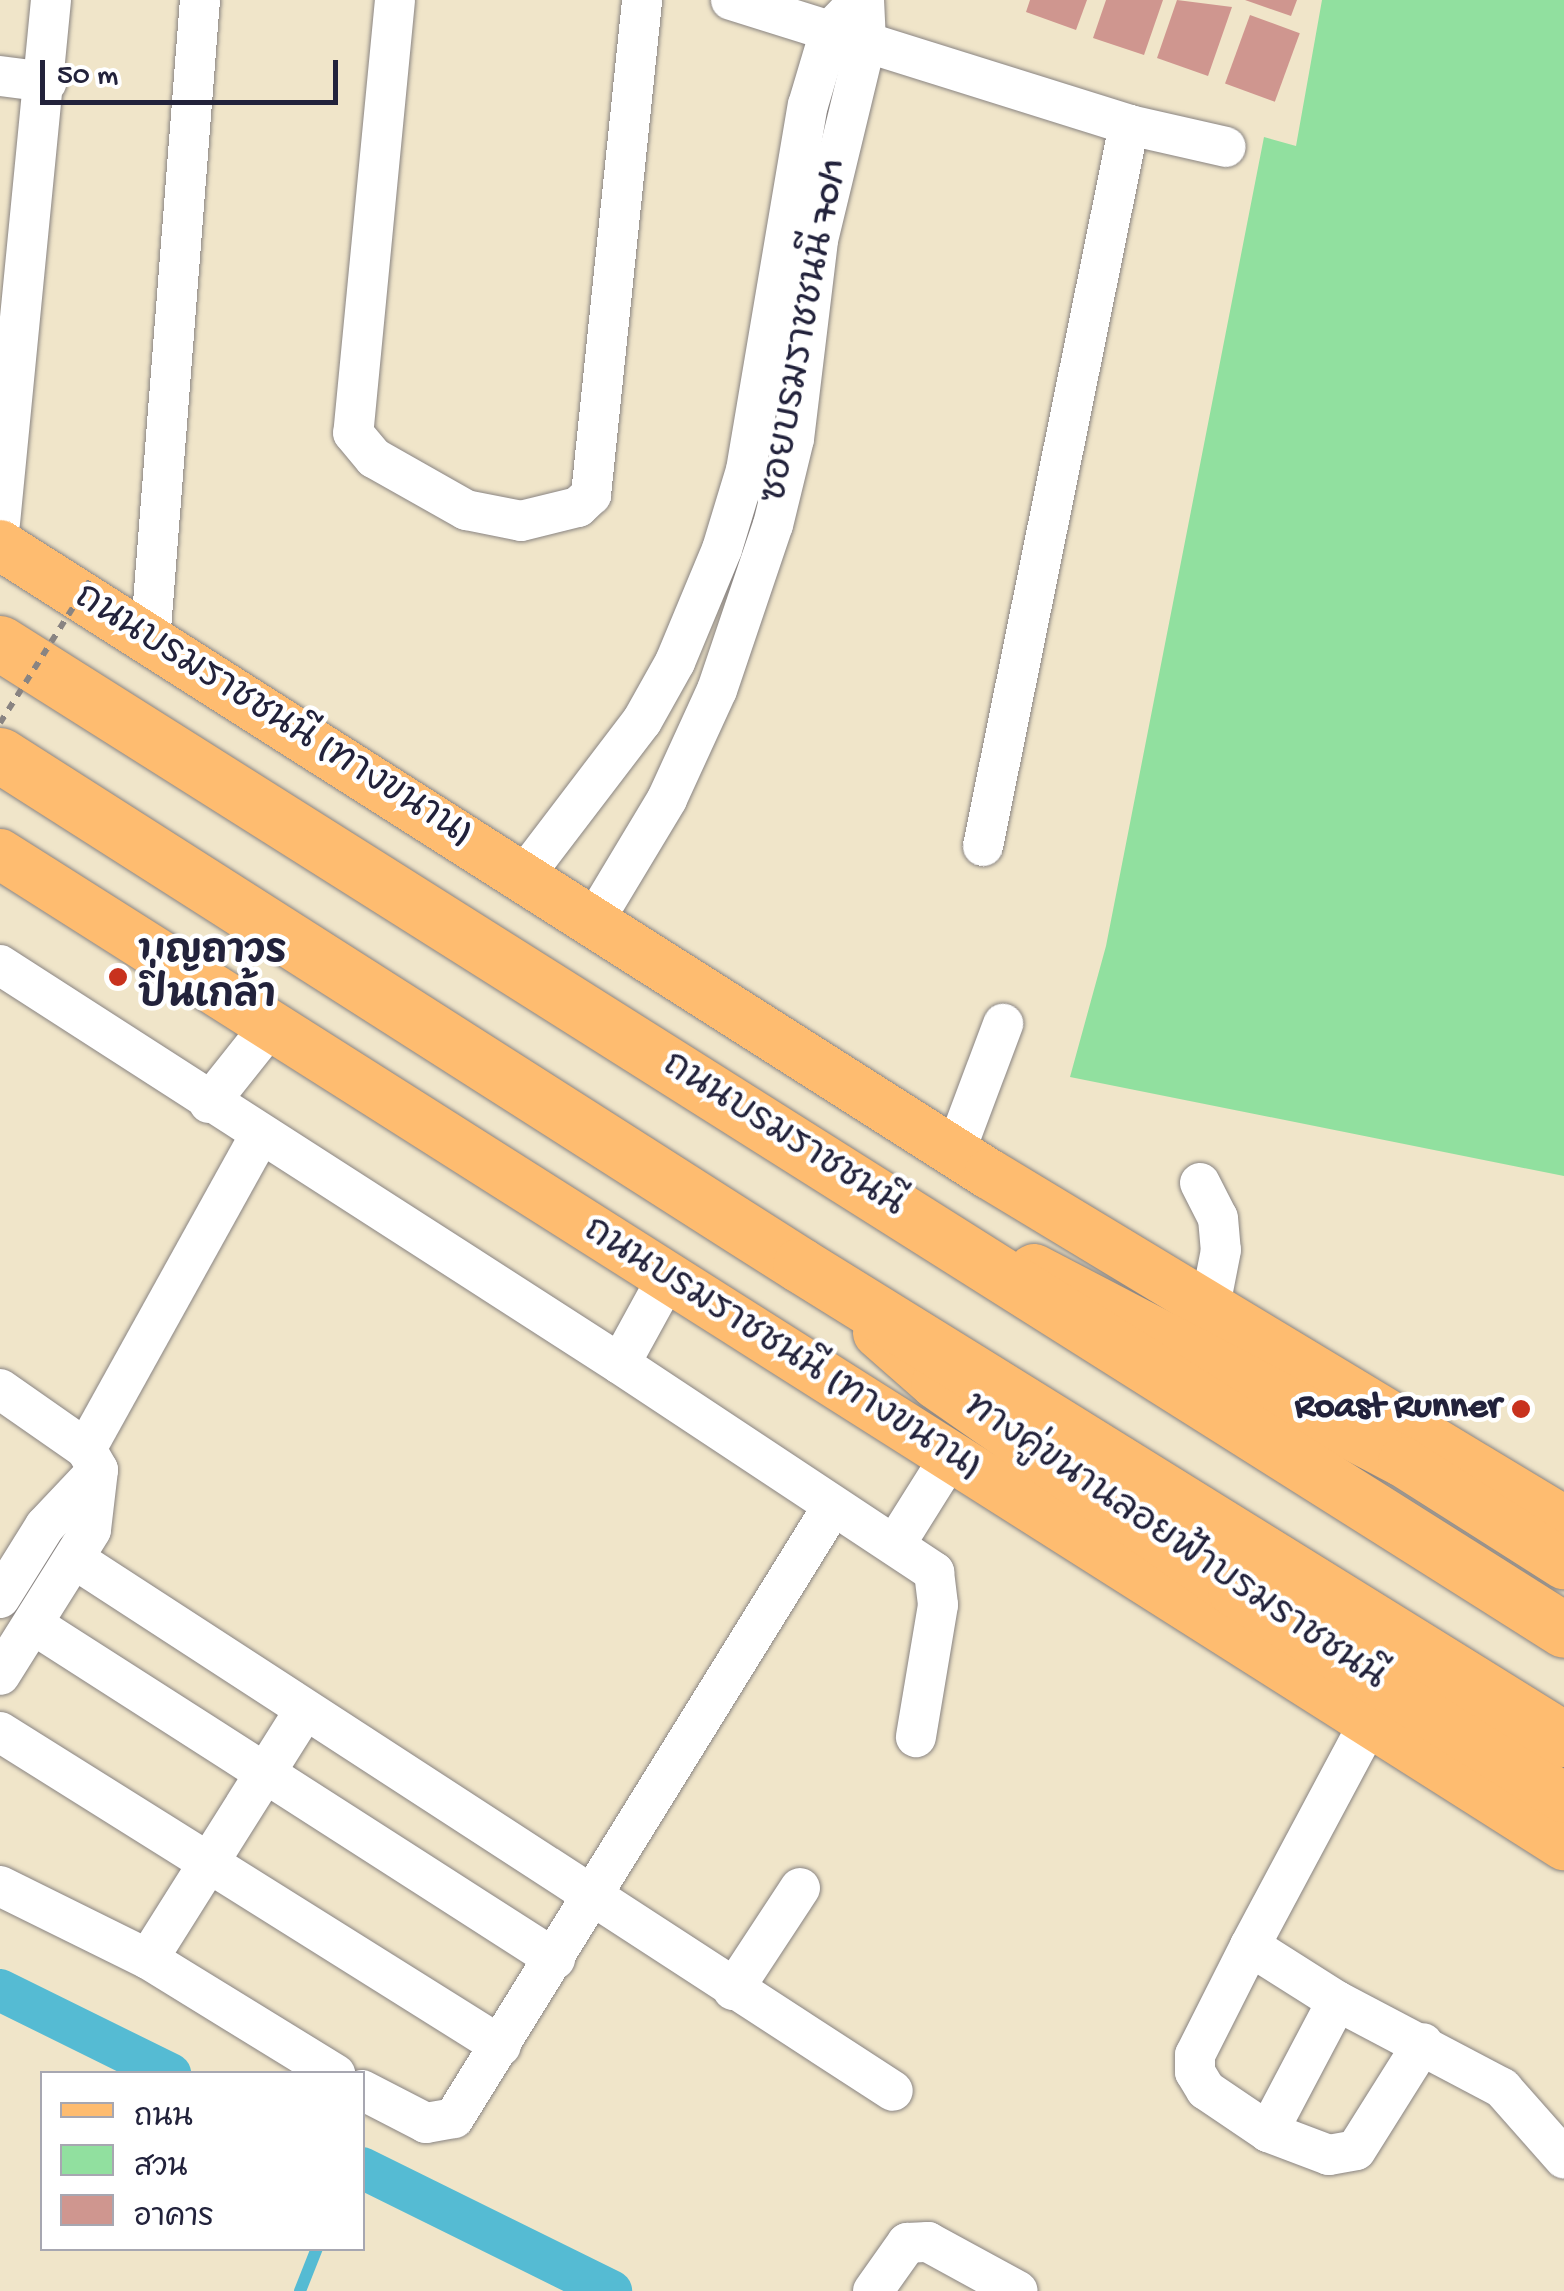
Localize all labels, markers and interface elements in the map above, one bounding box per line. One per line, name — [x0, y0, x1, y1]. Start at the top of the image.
scale bar — [45, 40, 342, 102]
text: 50 m — [57, 60, 118, 95]
street label: ซอยบรมราชชนนี 70/1 — [754, 155, 860, 507]
street label: ถนนบรมราชชนนี (ทางขนาน) — [65, 577, 479, 859]
place label: บุญถาวร ปิ่นเกล้า — [138, 932, 287, 1022]
marker: บุญถาวร ปิ่นเกล้า — [107, 966, 129, 988]
street label: ถนนบรมราชชนนี — [652, 1044, 912, 1230]
street label: ถนนบรมราชชนนี (ทางขนาน) — [574, 1210, 988, 1492]
street label: ทางคู่ขนานลอยฟ้าบรมราชชนนี — [953, 1385, 1393, 1703]
place label: Roast Runner — [1295, 1386, 1501, 1432]
marker: Roast Runner — [1510, 1398, 1532, 1420]
legend — [40, 2071, 365, 2251]
text: ถนน — [134, 2102, 193, 2137]
text: สวน — [134, 2152, 188, 2187]
text: อาคาร — [134, 2202, 214, 2237]

